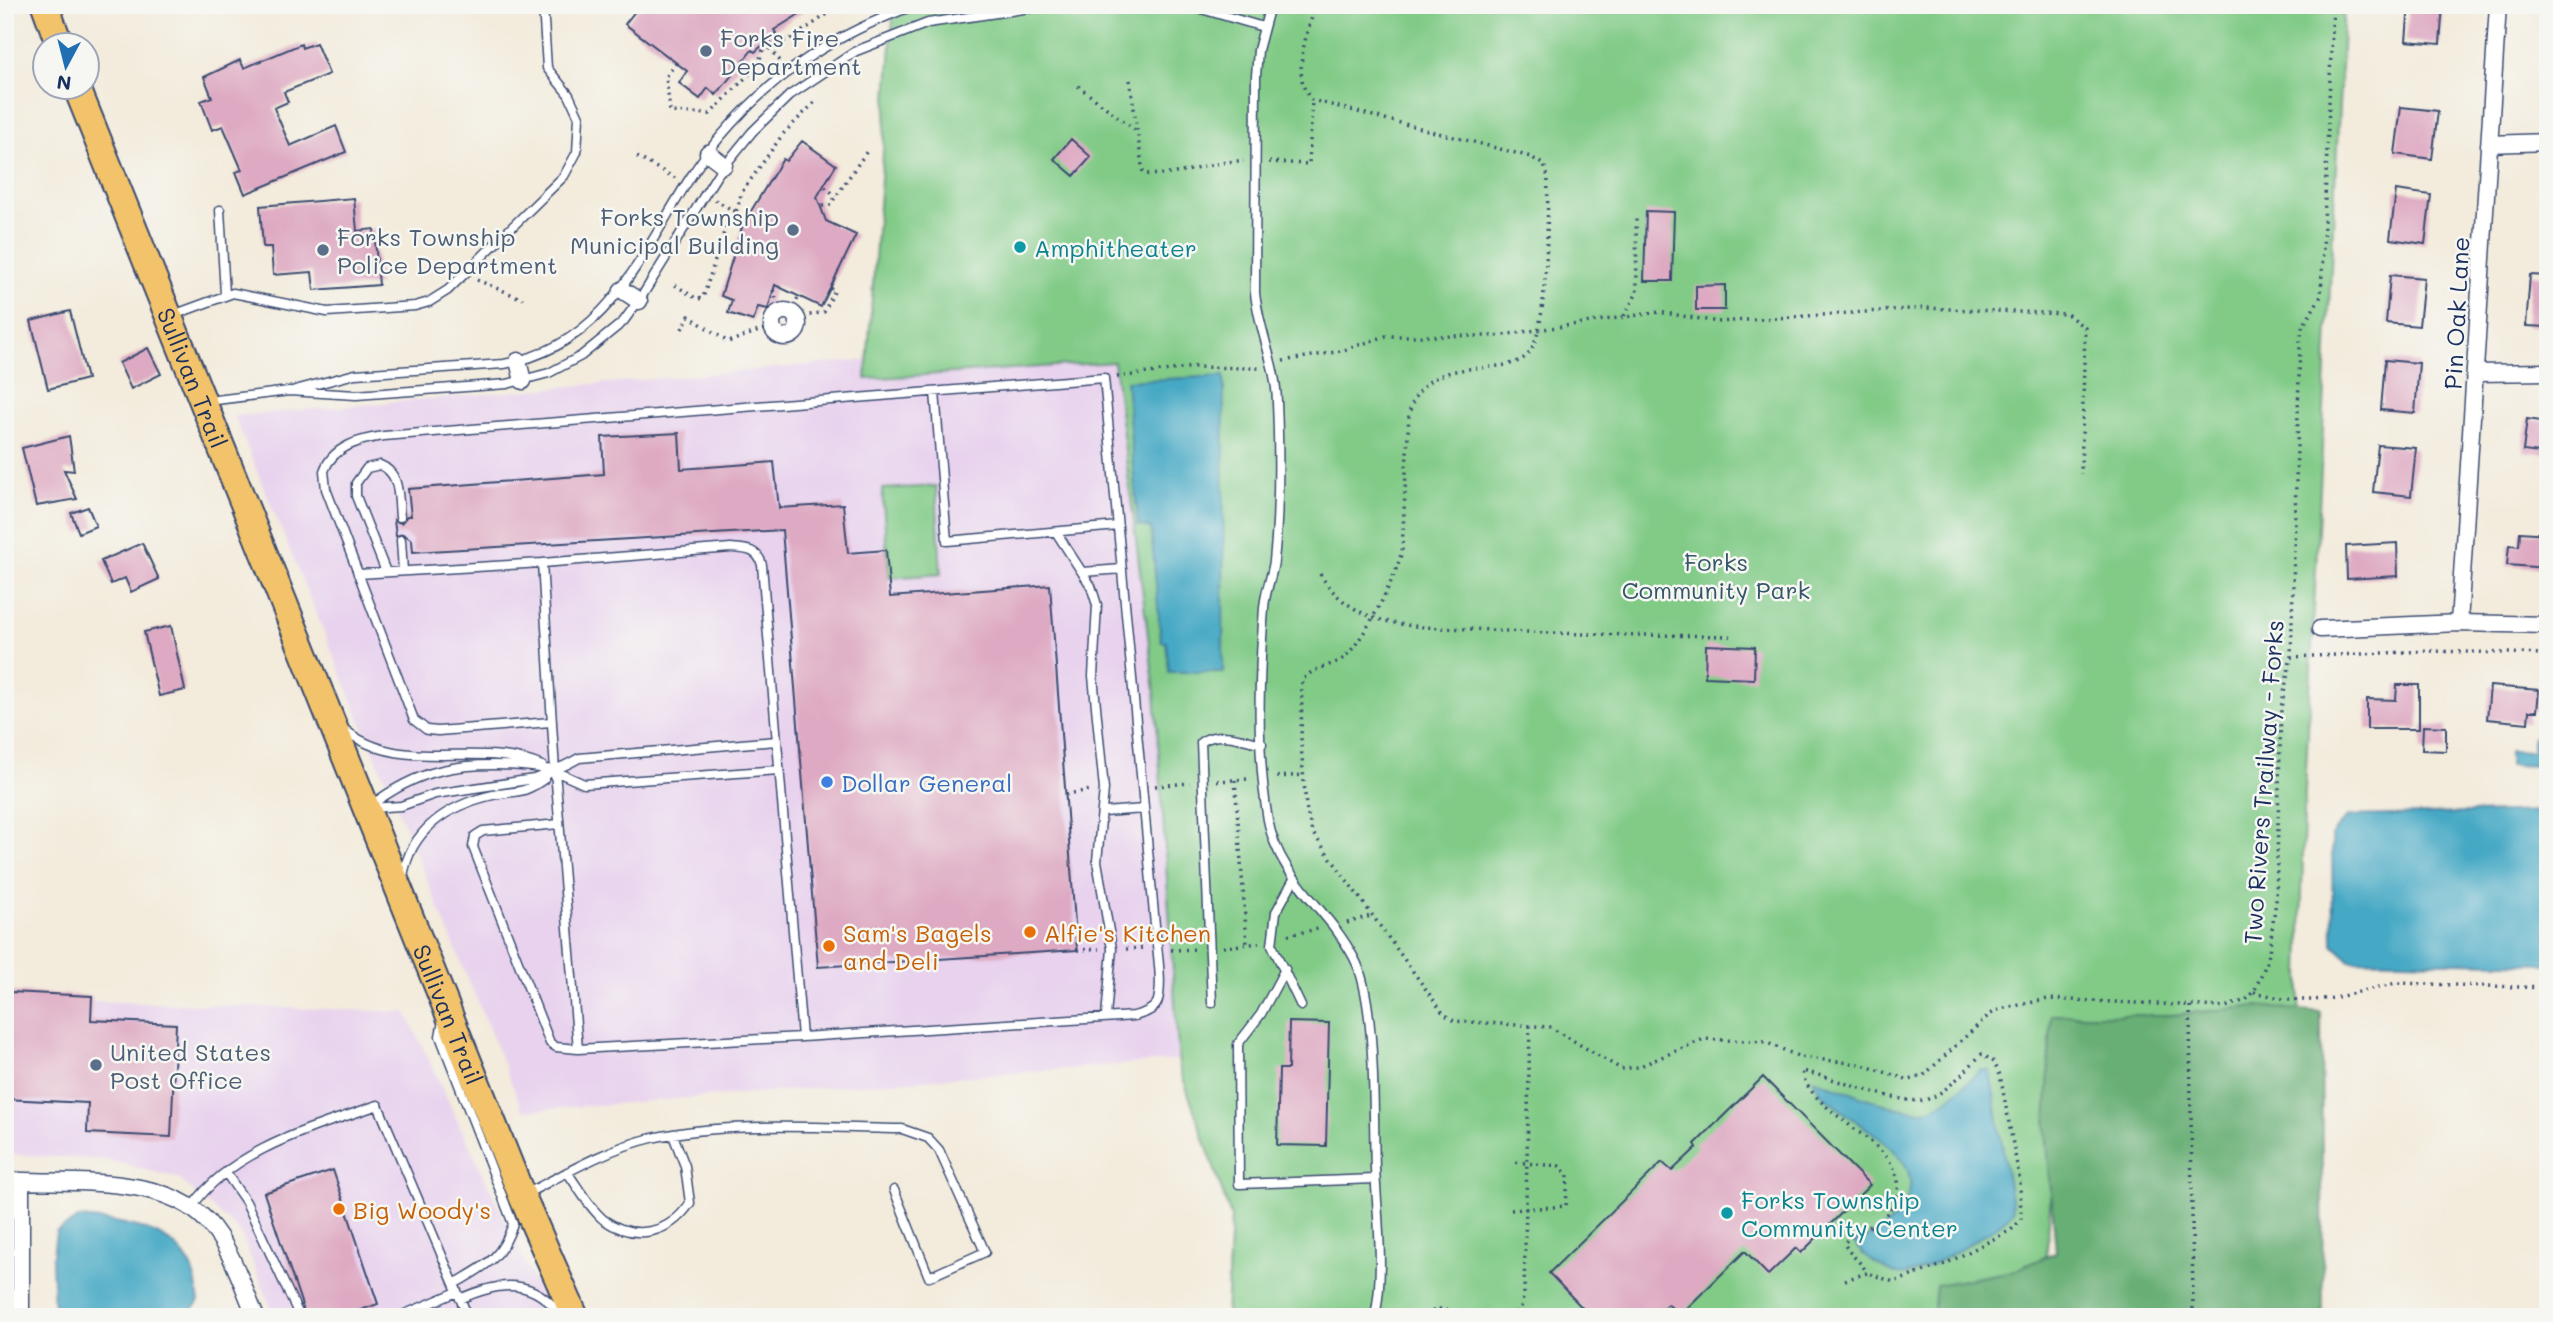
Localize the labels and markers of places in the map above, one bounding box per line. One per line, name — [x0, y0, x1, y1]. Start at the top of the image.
place label: Forks Fire Department — [720, 22, 862, 81]
marker: Forks Fire Department — [698, 43, 714, 59]
place label: Forks Township Municipal Building — [570, 201, 779, 260]
place label: Forks Township Police Department — [337, 221, 557, 280]
marker: Forks Township Municipal Building — [785, 222, 801, 238]
place label: Amphitheater — [1034, 232, 1197, 263]
marker: Amphitheater — [1012, 239, 1028, 255]
marker: Forks Township Police Department — [315, 242, 331, 258]
place label: Dollar General — [841, 767, 1012, 798]
marker: Dollar General — [819, 774, 835, 790]
place label: Sam's Bagels and Deli — [843, 917, 992, 976]
place label: Alfie's Kitchen — [1044, 917, 1211, 948]
marker: Alfie's Kitchen — [1022, 924, 1038, 940]
marker: Sam's Bagels and Deli — [821, 938, 837, 954]
place label: United States Post Office — [110, 1036, 271, 1095]
marker: United States Post Office — [88, 1057, 104, 1073]
place label: Forks Township Community Center — [1741, 1184, 1958, 1243]
place label: Big Woody's — [353, 1194, 491, 1225]
marker: Big Woody's — [331, 1201, 347, 1217]
marker: Forks Township Community Center — [1719, 1205, 1735, 1221]

